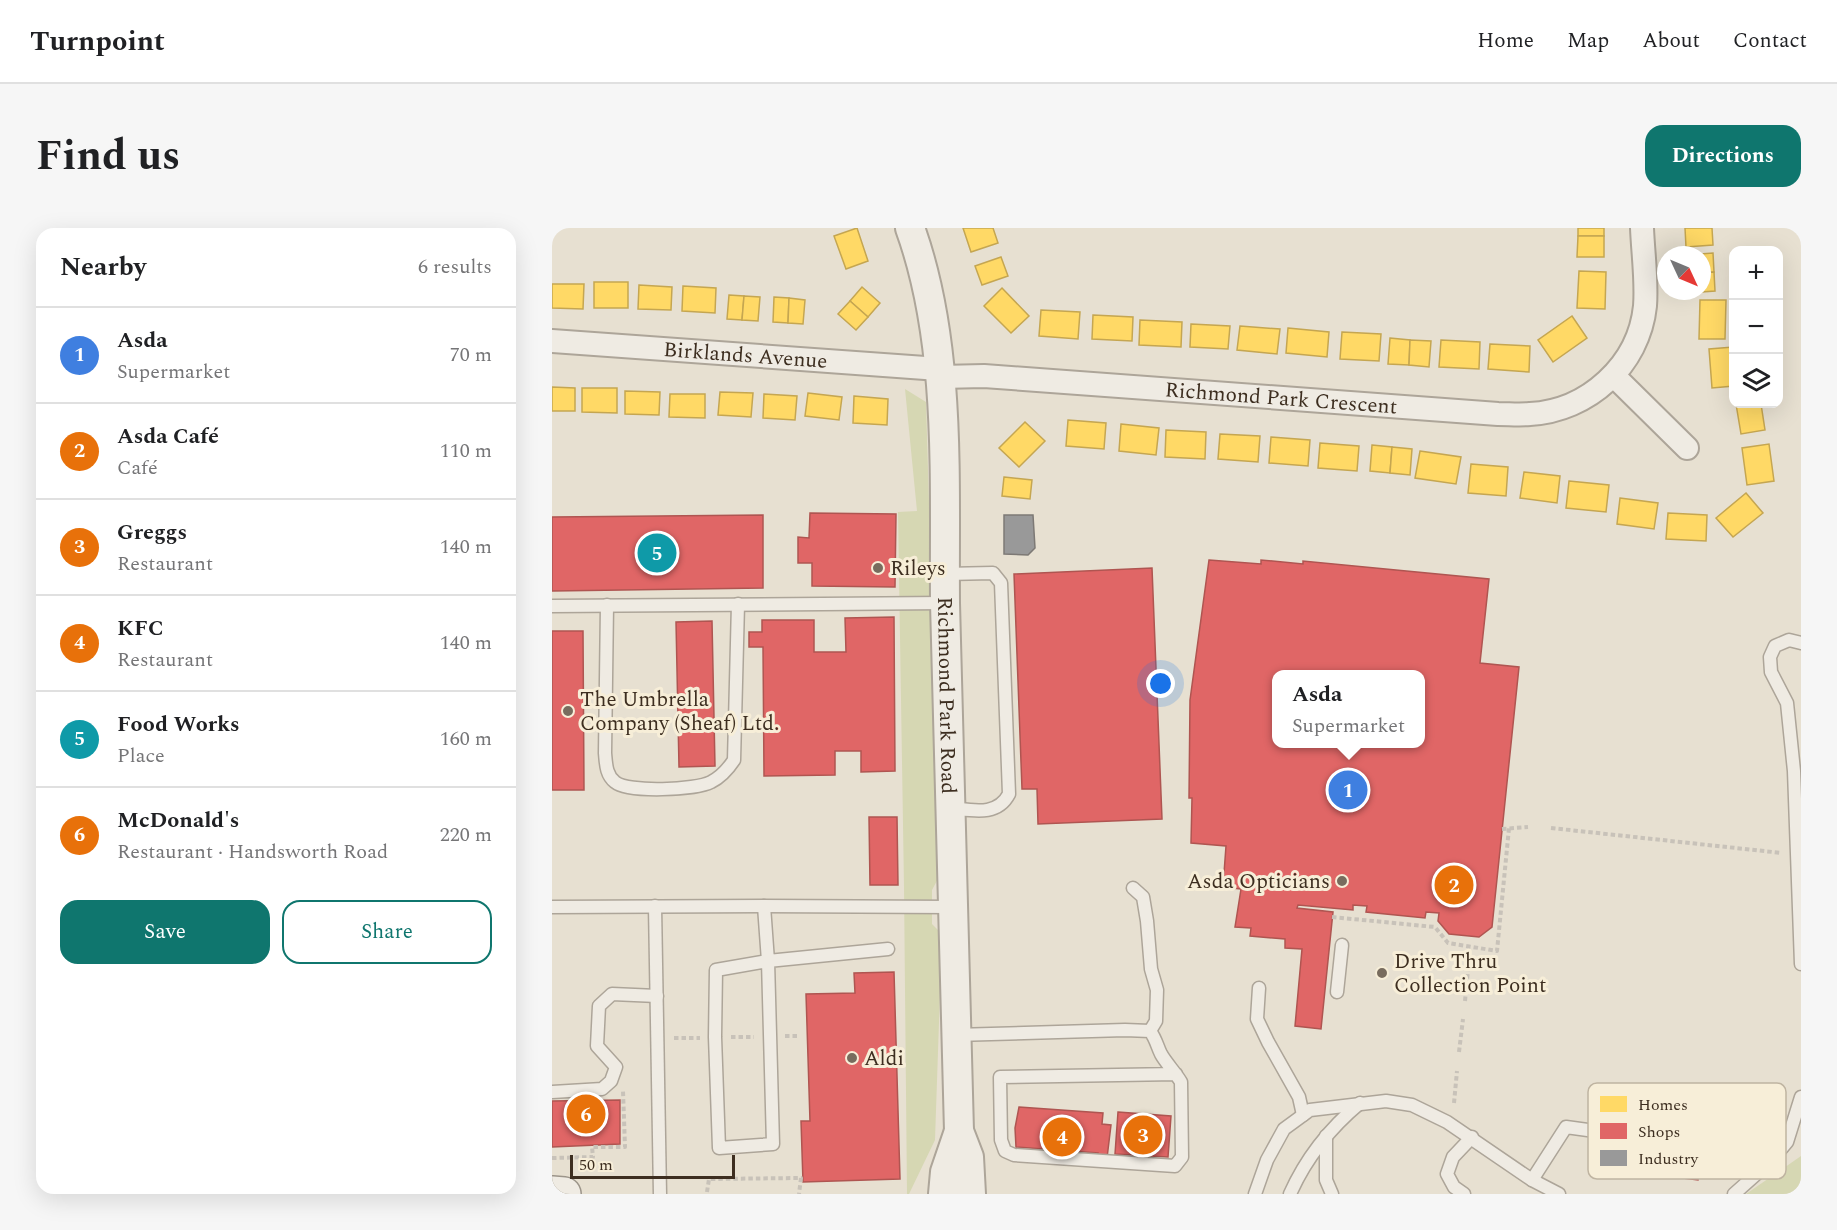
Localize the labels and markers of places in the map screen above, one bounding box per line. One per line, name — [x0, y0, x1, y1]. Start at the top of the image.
pin: 5 — [638, 530, 676, 576]
place label: Rileys — [890, 553, 946, 585]
marker: Rileys — [871, 561, 885, 575]
place label: The Umbrella Company (Sheaf) Ltd. — [580, 684, 779, 740]
marker: The Umbrella Company (Sheaf) Ltd. — [561, 704, 575, 718]
pin: 1 — [1328, 768, 1368, 812]
pin: 2 — [1434, 862, 1474, 908]
place label: Asda Opticians — [1187, 866, 1330, 898]
marker: Asda Opticians — [1335, 874, 1349, 888]
place label: Drive Thru Collection Point — [1394, 946, 1547, 1002]
marker: Drive Thru Collection Point — [1375, 966, 1389, 980]
place label: Aldi — [864, 1043, 904, 1075]
marker: Aldi — [845, 1051, 859, 1065]
pin: 6 — [567, 1092, 606, 1136]
pin: 3 — [1124, 1112, 1162, 1158]
pin: 4 — [1042, 1114, 1082, 1160]

